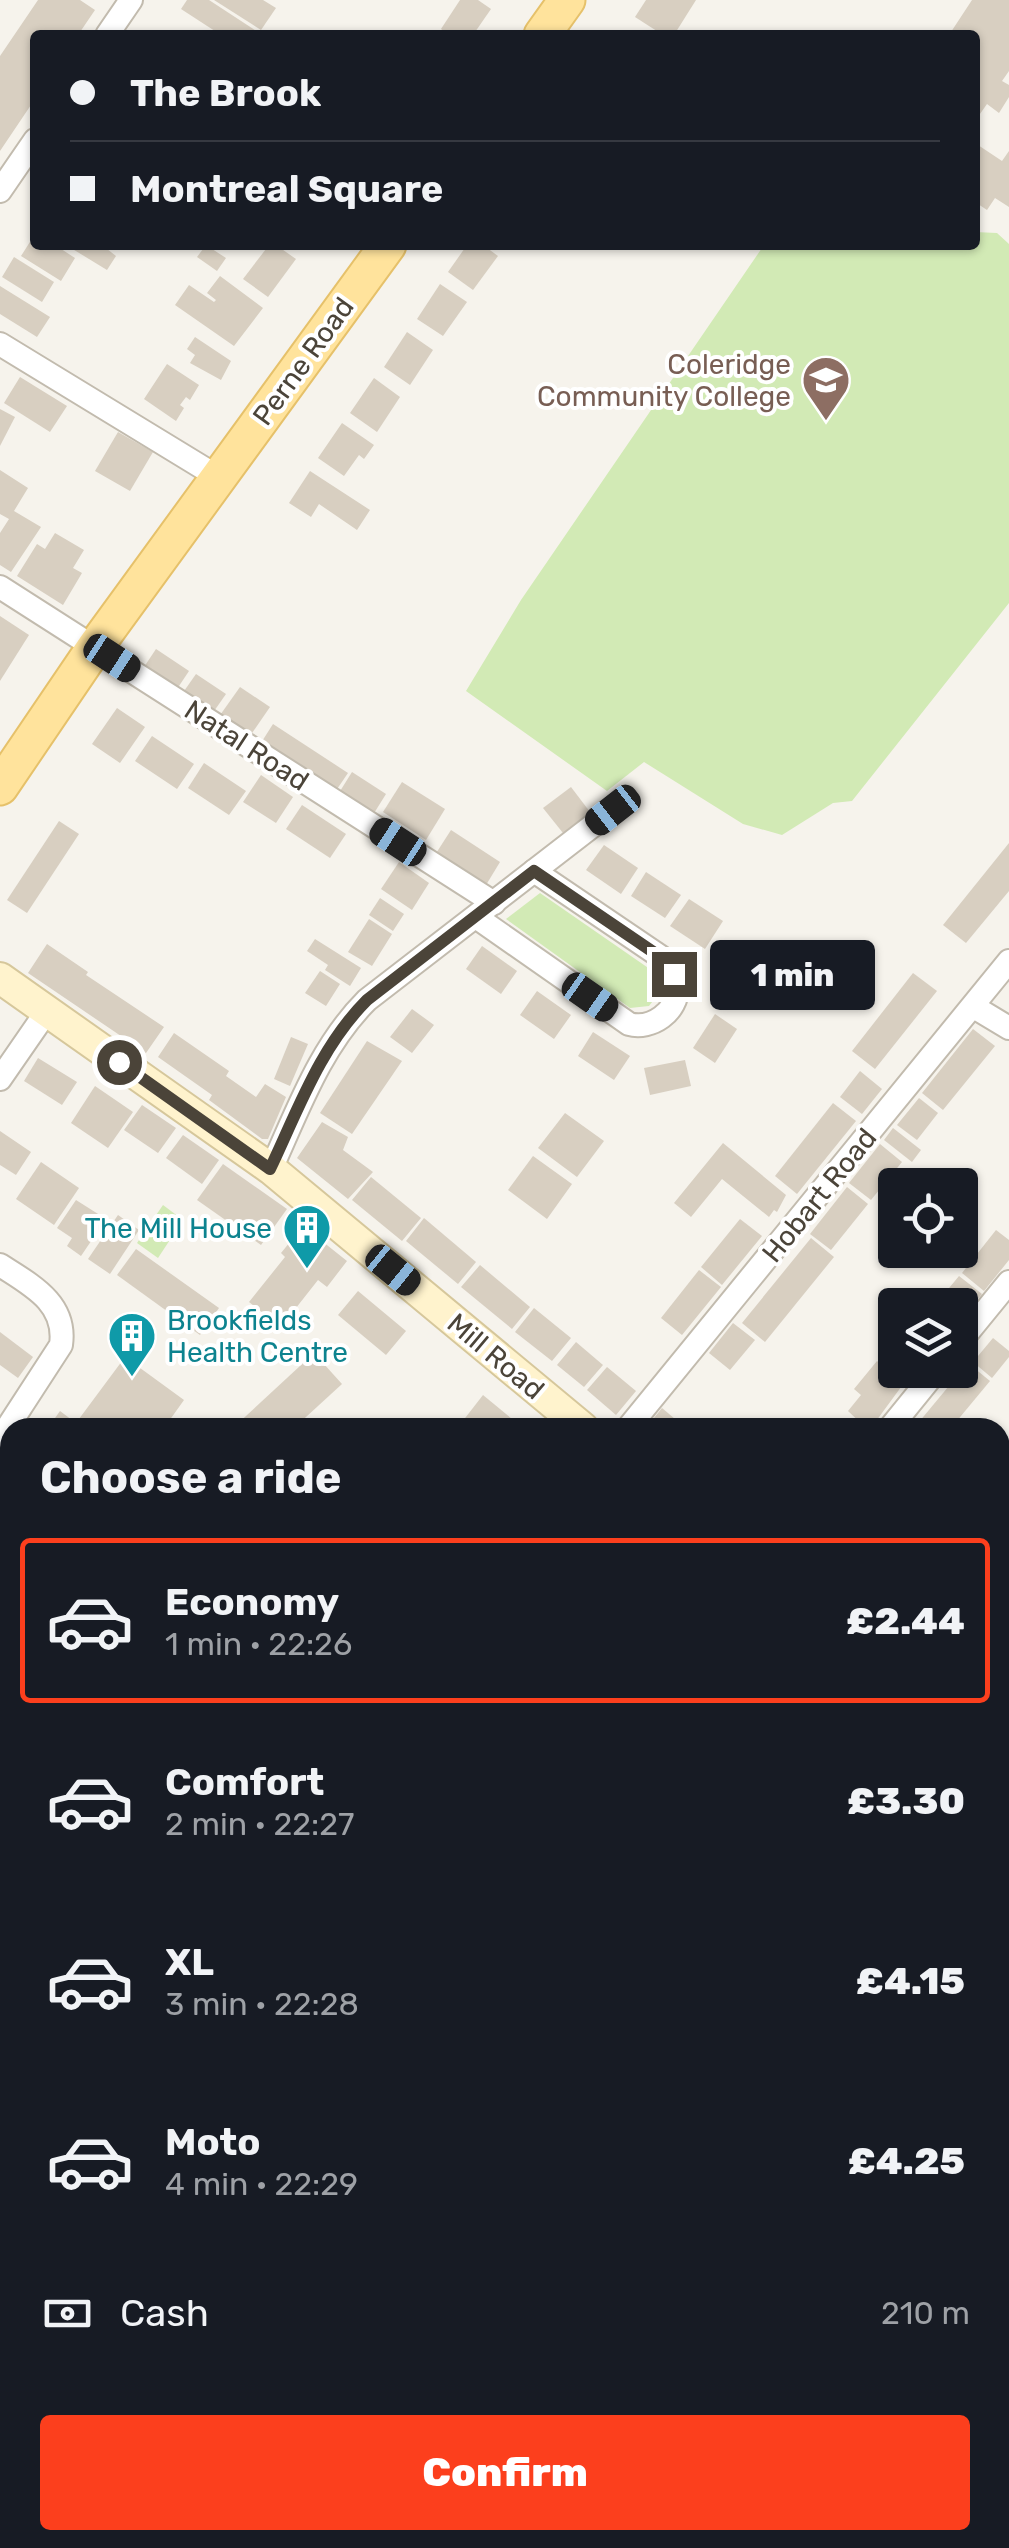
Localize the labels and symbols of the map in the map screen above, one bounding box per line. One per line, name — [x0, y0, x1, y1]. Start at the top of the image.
street label: Perne Road — [246, 291, 361, 432]
place label: Coleridge Community College — [537, 348, 791, 413]
school or university icon: Coleridge Community College — [800, 354, 852, 422]
car — [79, 629, 145, 687]
street label: Natal Road — [179, 693, 315, 798]
car — [580, 780, 646, 840]
car — [365, 813, 431, 871]
callout: 1 min — [709, 939, 874, 1009]
route end — [652, 952, 697, 997]
car — [557, 968, 623, 1026]
route start — [97, 1040, 142, 1085]
street label: Hobart Road — [755, 1122, 883, 1269]
building icon: The Mill House — [281, 1202, 333, 1270]
place label: The Mill House — [84, 1212, 272, 1245]
car — [360, 1239, 426, 1301]
place label: Brookfields Health Centre — [167, 1304, 348, 1369]
street label: Mill Road — [441, 1307, 551, 1406]
building icon: Brookfields Health Centre — [106, 1310, 158, 1378]

